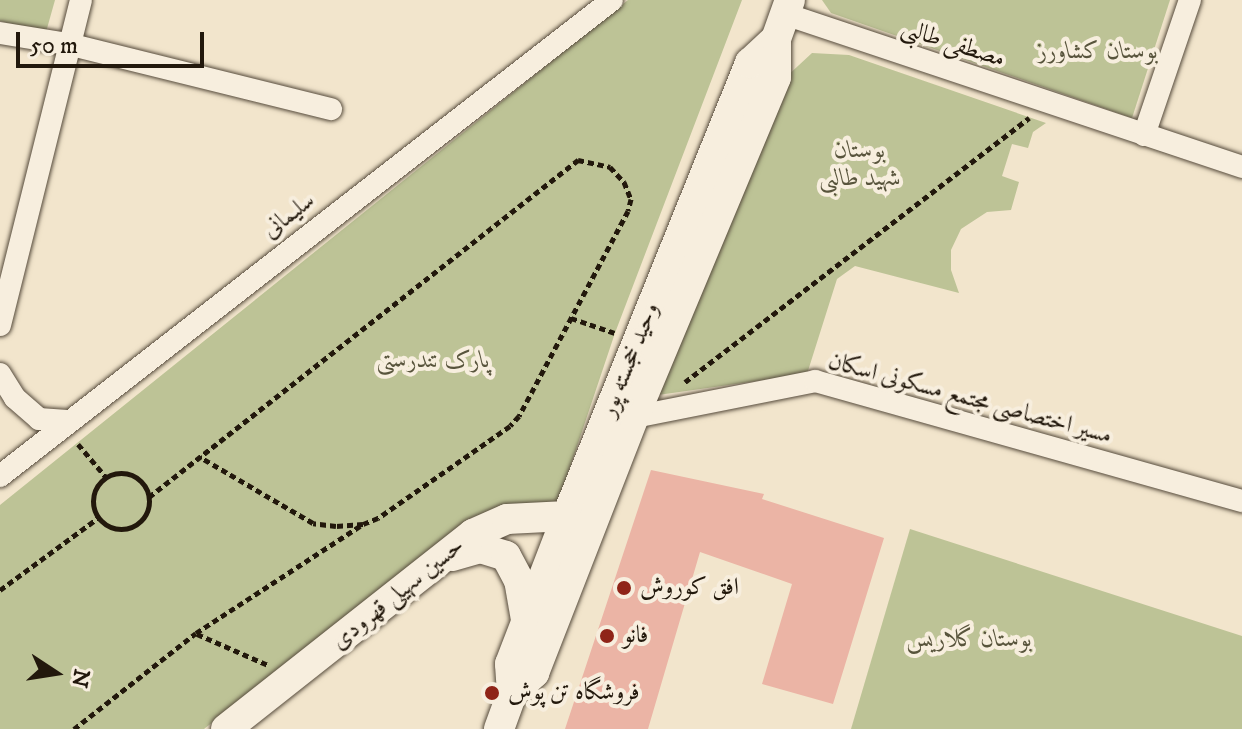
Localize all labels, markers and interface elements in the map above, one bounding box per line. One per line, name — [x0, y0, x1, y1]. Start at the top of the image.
street label: مصطفی طالبی — [897, 14, 1009, 74]
scale bar — [20, 16, 208, 66]
text: 50 m — [30, 31, 78, 61]
park label: بوستان کشاورز — [1038, 38, 1158, 66]
park label: بوستان شهید طالبی — [819, 137, 901, 193]
street label: سلیمانی — [257, 187, 321, 245]
street label: وحید خجسته پور — [594, 299, 666, 421]
park label: پارک تندرستی — [376, 347, 490, 375]
street label: مسیر اختصاصی مجتمع مسکونی اسکان — [825, 347, 1115, 451]
street label: حسین سهیلی قهرودی — [326, 532, 470, 656]
place label: افق کوروش — [640, 574, 739, 602]
marker: افق کوروش — [615, 579, 633, 597]
place label: فانو — [623, 622, 648, 650]
park label: بوستان گلاریس — [906, 626, 1032, 654]
marker: فانو — [598, 627, 616, 645]
north arrow — [16, 633, 96, 713]
text: N — [65, 666, 95, 690]
place label: فروشگاه تن پوش — [508, 679, 640, 707]
marker: فروشگاه تن پوش — [483, 684, 501, 702]

